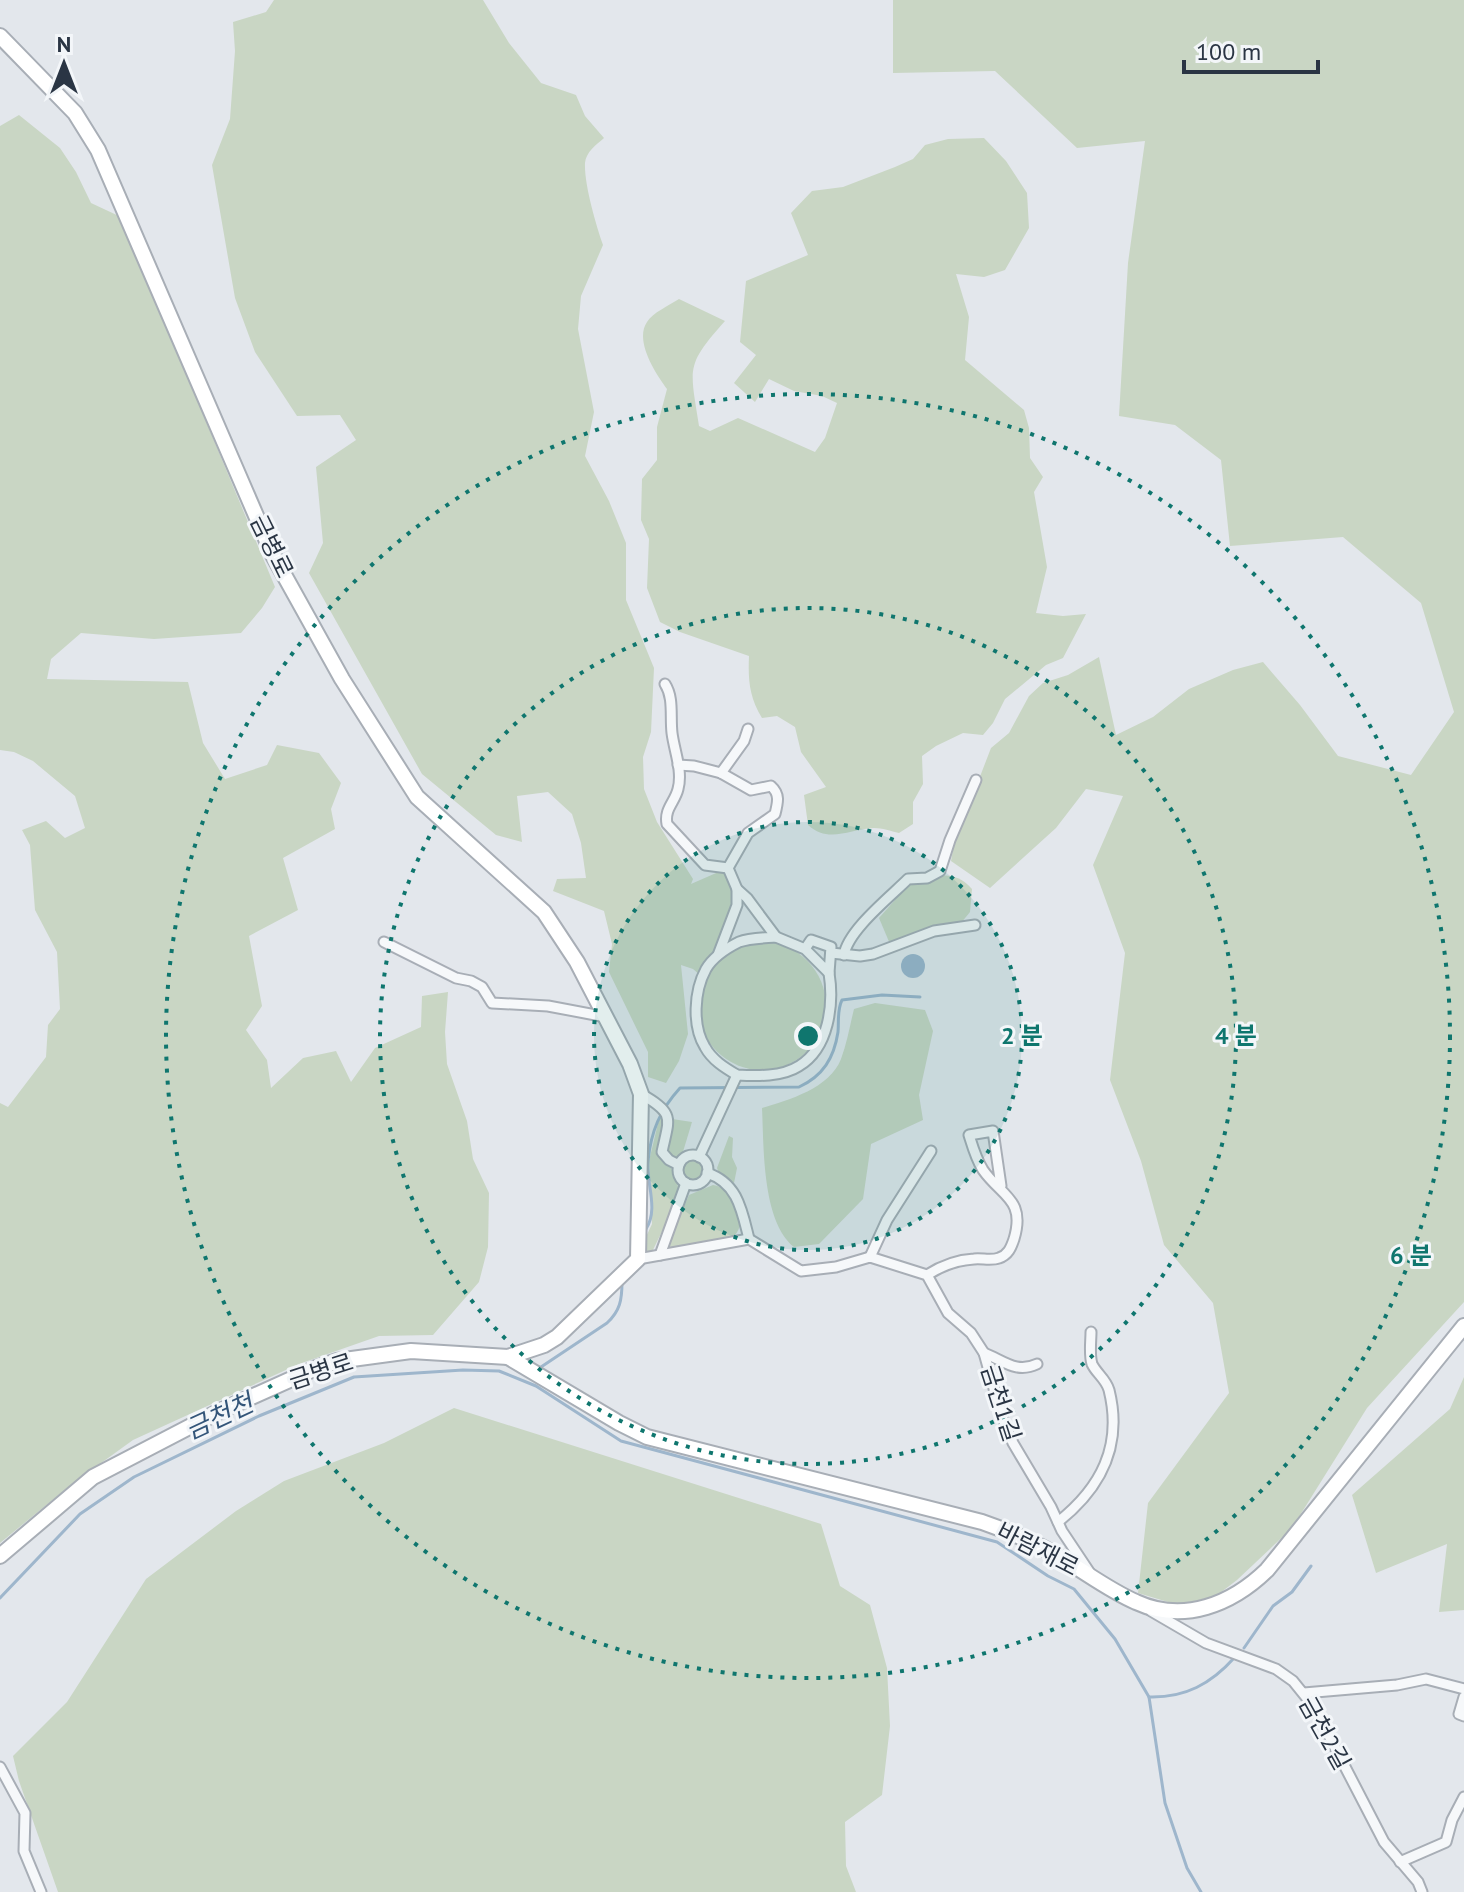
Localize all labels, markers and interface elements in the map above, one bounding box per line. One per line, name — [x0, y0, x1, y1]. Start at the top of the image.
north arrow — [24, 24, 104, 104]
scale bar — [1184, 24, 1318, 74]
text: N — [57, 30, 71, 58]
text: 100 m — [1196, 36, 1261, 67]
street label: 금병로 — [244, 509, 300, 583]
text: 2 분 — [1001, 1020, 1043, 1051]
text: 4 분 — [1215, 1020, 1257, 1051]
centre of rings — [794, 1022, 822, 1050]
text: 6 분 — [1390, 1240, 1432, 1271]
street label: 금병로 — [285, 1346, 357, 1396]
street label: 금천1길 — [974, 1360, 1028, 1446]
water label: 금천천 — [180, 1385, 261, 1446]
street label: 바람재로 — [992, 1515, 1084, 1583]
street label: 금천2길 — [1292, 1691, 1358, 1775]

